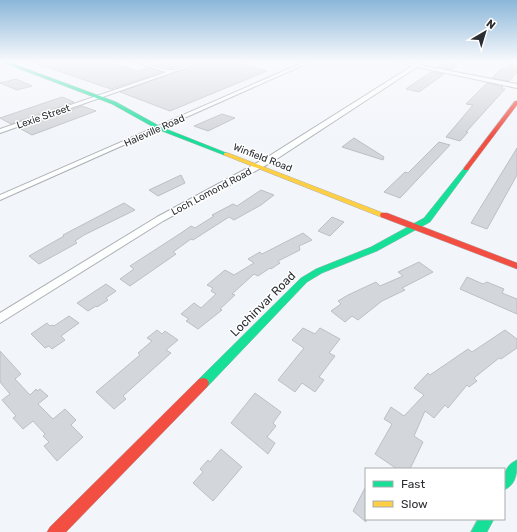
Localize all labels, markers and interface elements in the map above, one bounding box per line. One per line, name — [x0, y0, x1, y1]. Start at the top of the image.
north arrow — [465, 12, 505, 52]
text: N — [484, 17, 498, 32]
street label: Lexie Street — [15, 102, 72, 132]
street label: Haleville Road — [122, 112, 187, 150]
street label: Winfield Road — [232, 141, 294, 175]
street label: Loch Lomond Road — [169, 166, 254, 218]
street label: Lochinvar Road — [228, 269, 298, 339]
legend — [365, 468, 505, 520]
text: Fast — [401, 477, 425, 491]
text: Slow — [401, 497, 428, 511]

